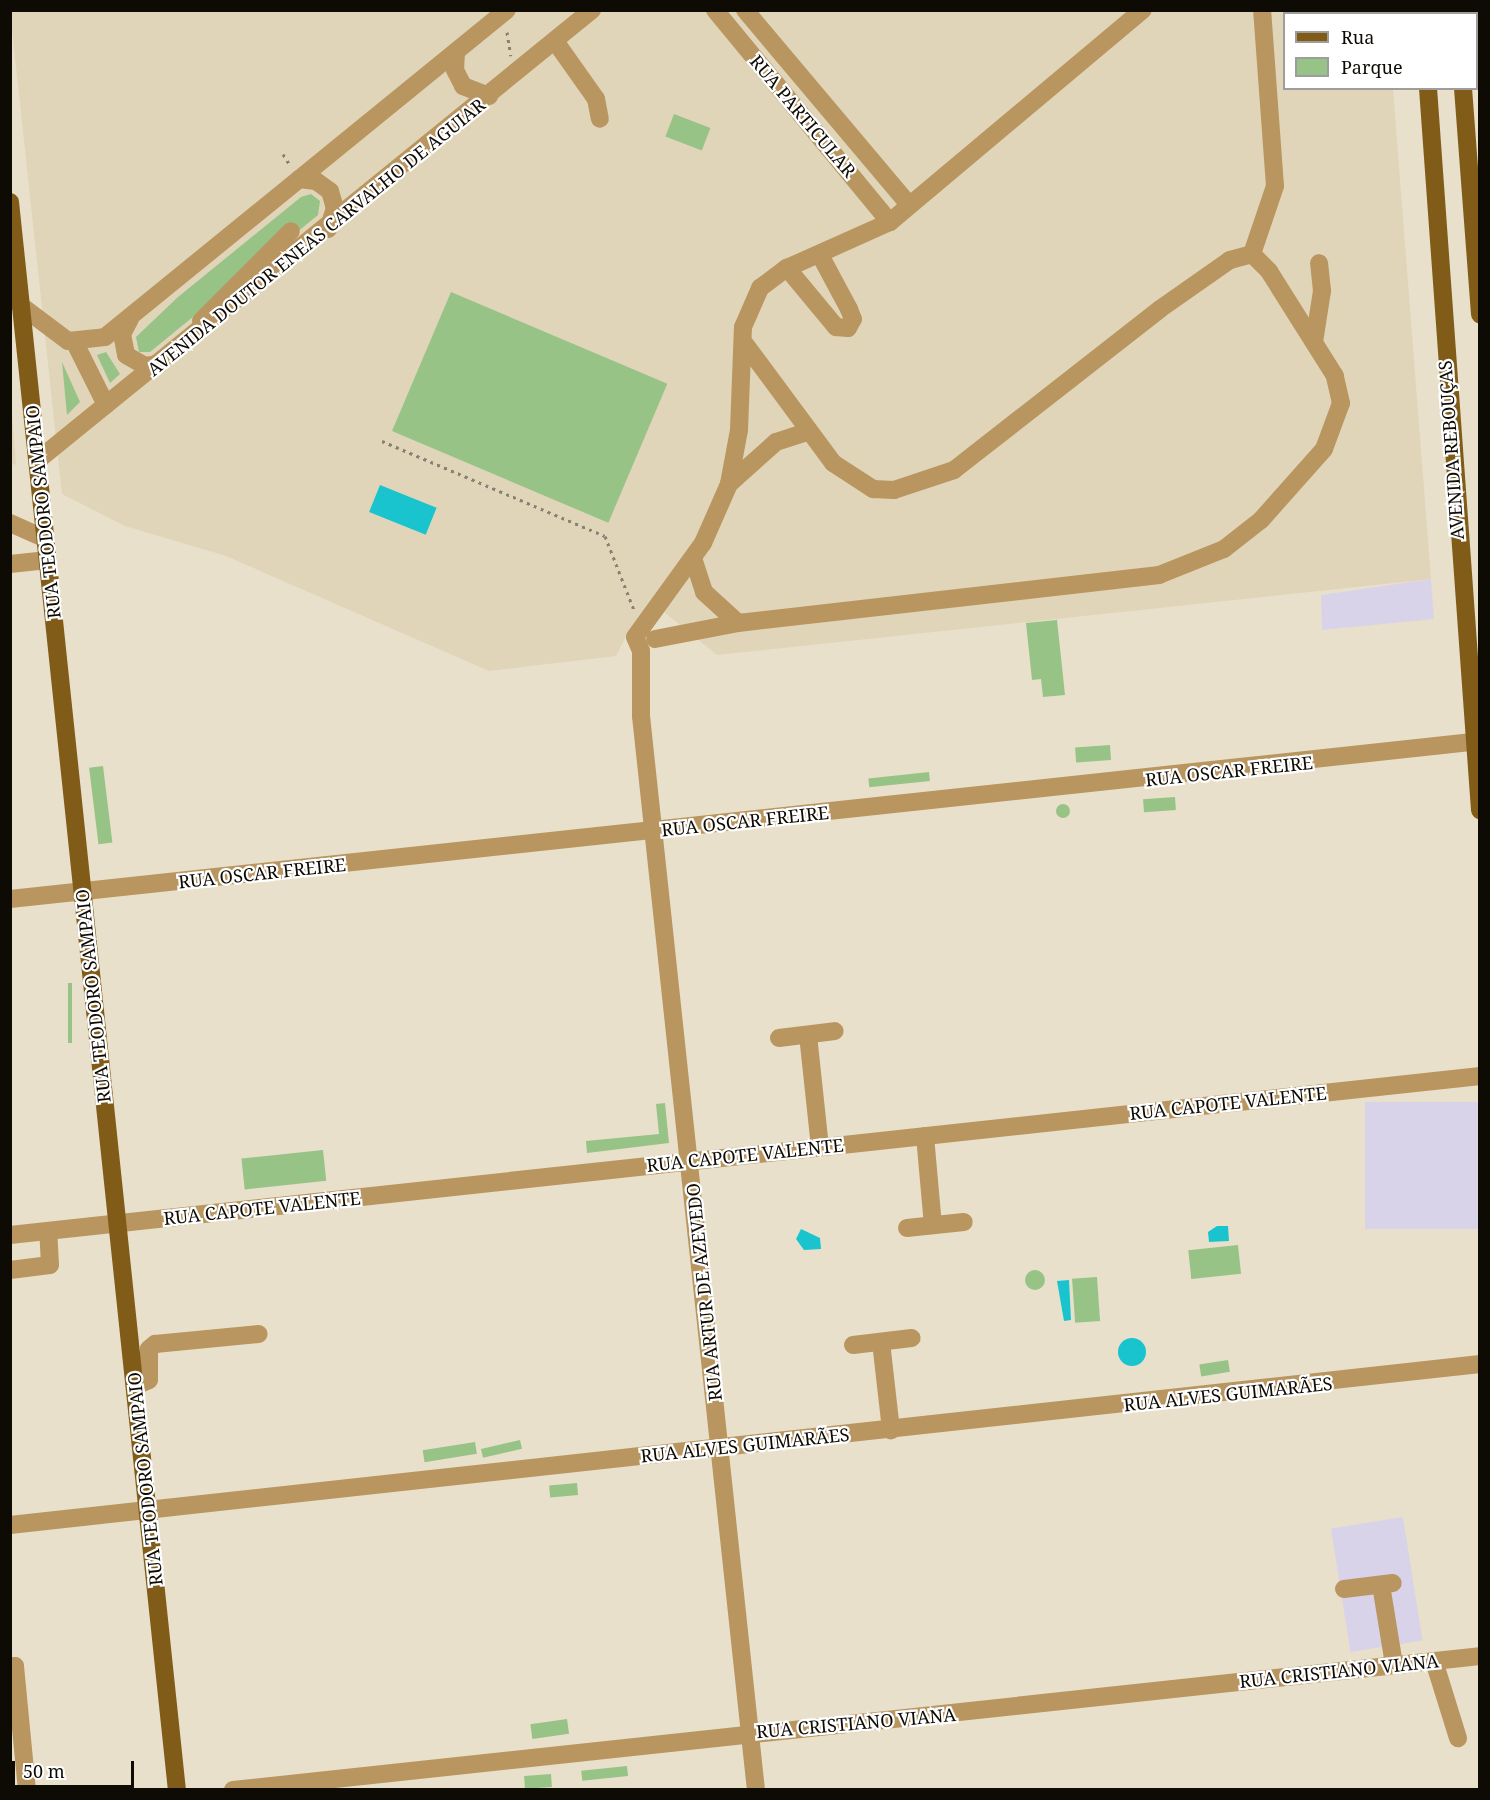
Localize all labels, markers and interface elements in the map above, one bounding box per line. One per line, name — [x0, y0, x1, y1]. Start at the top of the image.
legend — [1283, 12, 1478, 90]
text: Rua — [1341, 25, 1374, 49]
street label: RUA PARTICULAR — [746, 50, 860, 182]
text: Parque — [1341, 55, 1403, 79]
street label: AVENIDA DOUTOR ENEAS CARVALHO DE AGUIAR — [143, 94, 489, 380]
street label: AVENIDA REBOUÇAS — [1434, 360, 1468, 540]
street label: RUA TEODORO SAMPAIO — [21, 404, 65, 620]
street label: RUA OSCAR FREIRE — [1144, 751, 1314, 791]
street label: RUA OSCAR FREIRE — [660, 801, 830, 841]
street label: RUA OSCAR FREIRE — [177, 853, 347, 893]
street label: RUA TEODORO SAMPAIO — [71, 888, 115, 1104]
street label: RUA CAPOTE VALENTE — [1128, 1082, 1328, 1124]
street label: RUA CAPOTE VALENTE — [645, 1134, 845, 1176]
street label: RUA ARTUR DE AZEVEDO — [682, 1182, 726, 1402]
street label: RUA CAPOTE VALENTE — [162, 1187, 362, 1229]
street label: RUA TEODORO SAMPAIO — [123, 1371, 167, 1587]
street label: RUA ALVES GUIMARÃES — [1123, 1372, 1333, 1416]
street label: RUA ALVES GUIMARÃES — [640, 1423, 850, 1467]
street label: RUA CRISTIANO VIANA — [1238, 1650, 1440, 1692]
street label: RUA CRISTIANO VIANA — [755, 1704, 957, 1742]
scale bar — [15, 1749, 136, 1787]
text: 50 m — [23, 1759, 65, 1783]

